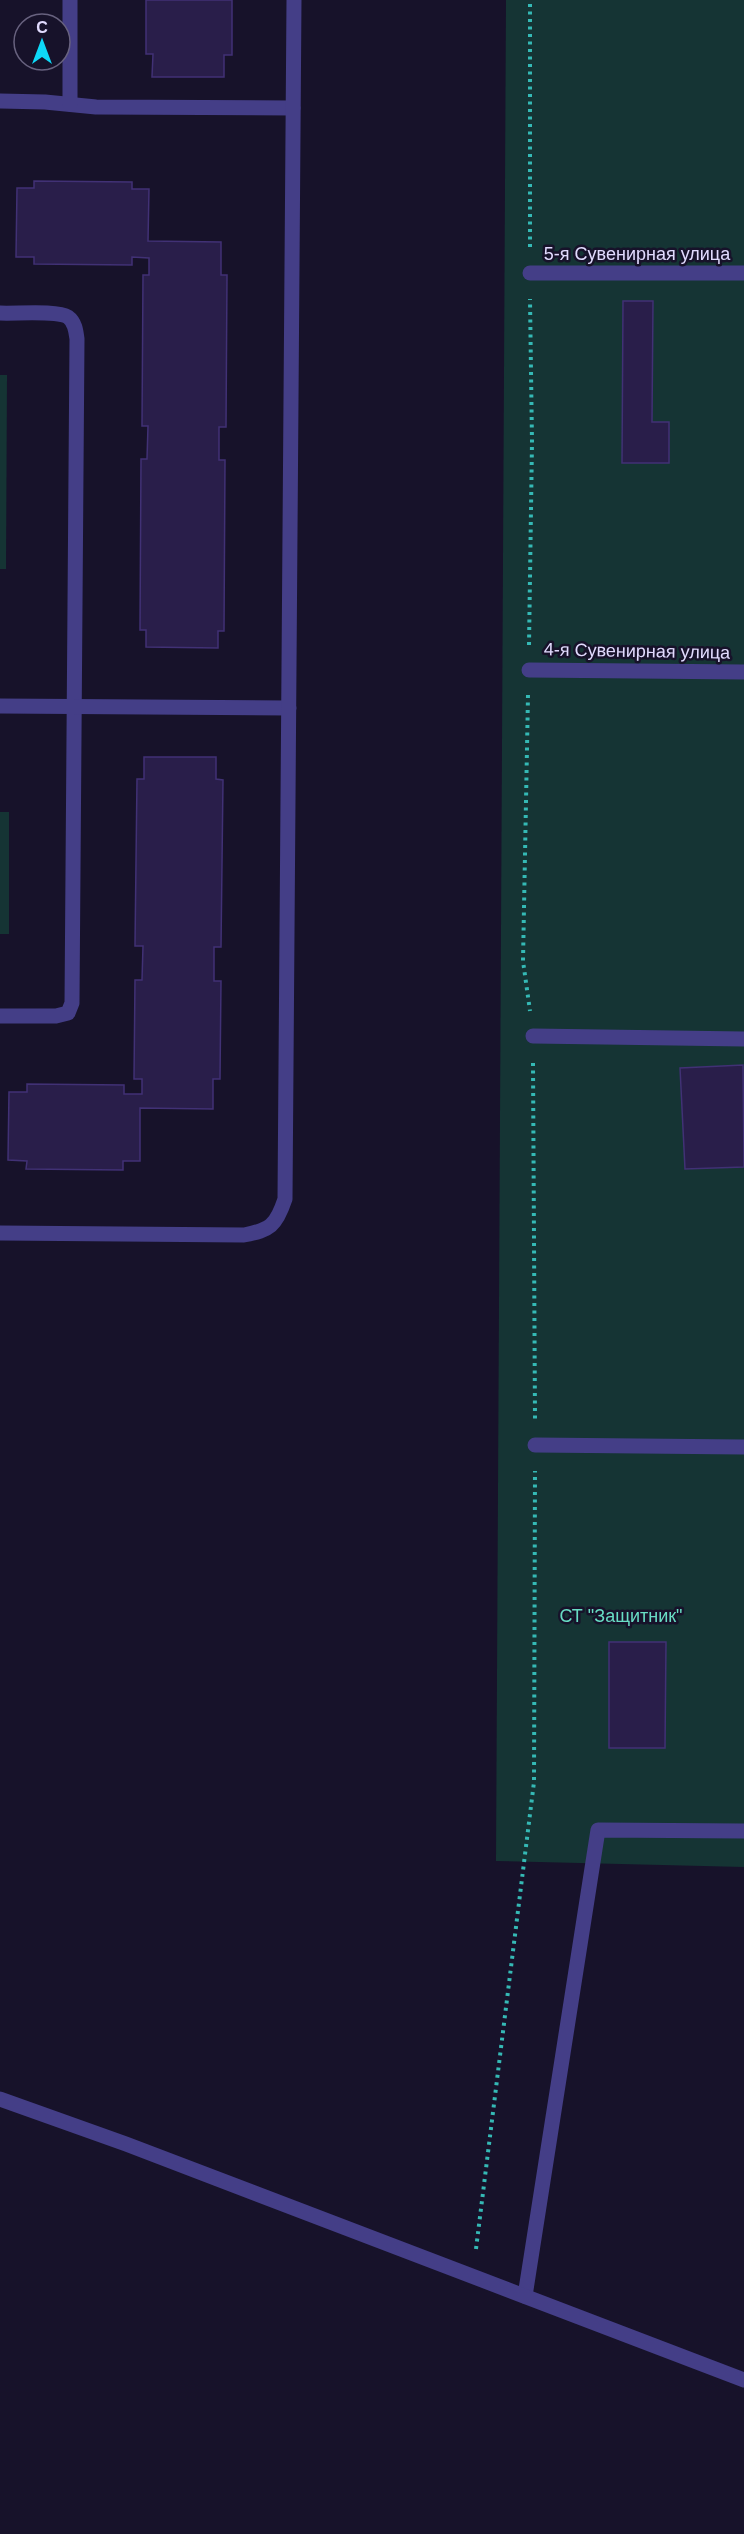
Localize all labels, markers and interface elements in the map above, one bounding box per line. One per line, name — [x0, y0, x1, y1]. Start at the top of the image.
north arrow — [12, 12, 72, 72]
text: С — [36, 19, 48, 36]
street label: 5-я Сувенирная улица — [544, 244, 731, 264]
street label: 4-я Сувенирная улица — [544, 639, 731, 663]
park label: СТ "Защитник" — [559, 1606, 683, 1626]

